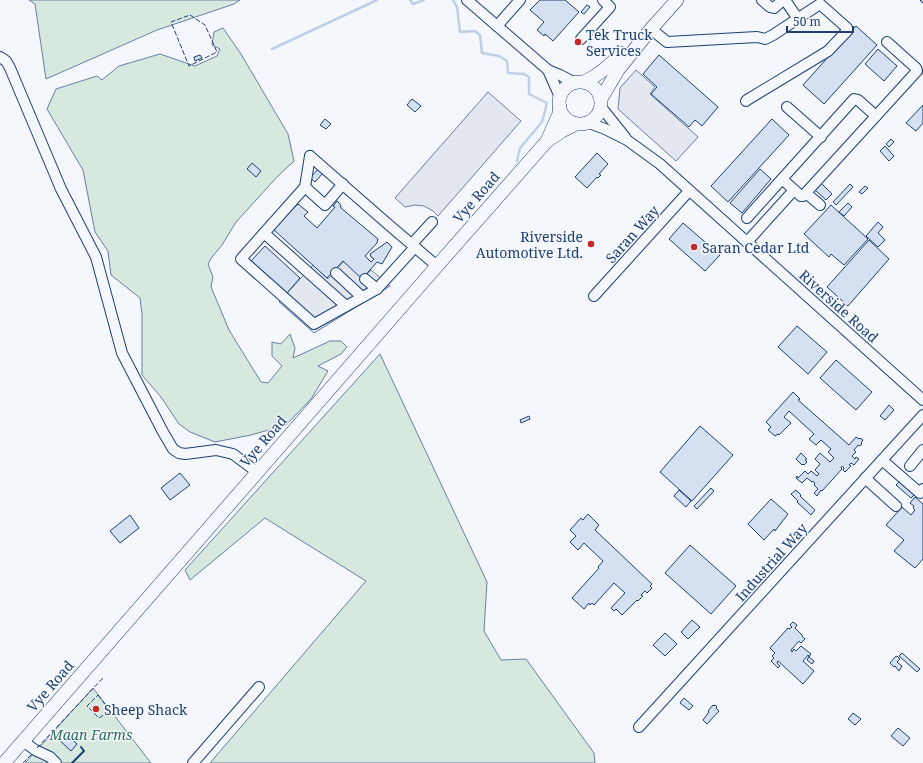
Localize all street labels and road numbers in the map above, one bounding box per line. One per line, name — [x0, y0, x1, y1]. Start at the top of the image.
street label: Vye Road — [448, 167, 504, 227]
street label: Saran Way — [601, 201, 663, 267]
street label: Riverside Road — [795, 265, 883, 347]
street label: Vye Road — [235, 411, 291, 471]
street label: Industrial Way — [731, 519, 811, 605]
street label: Vye Road — [22, 656, 78, 716]

